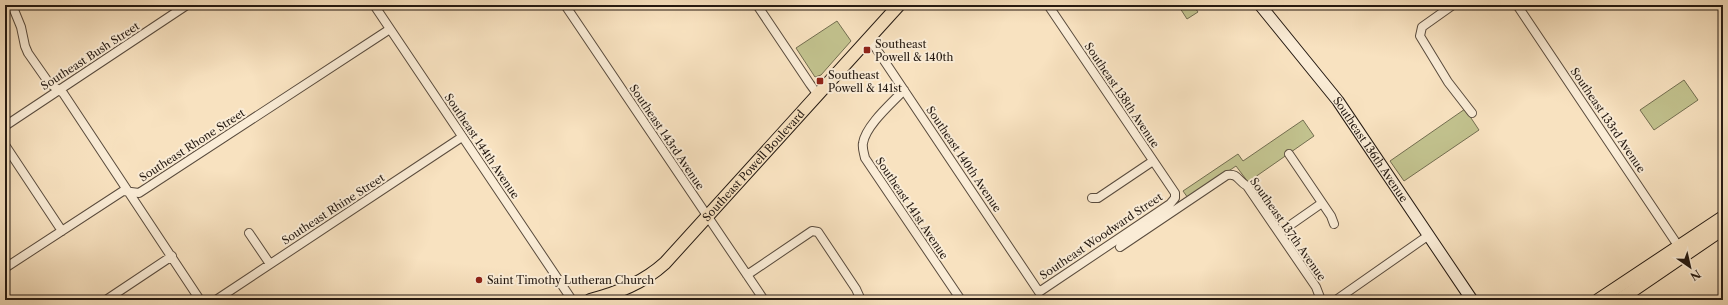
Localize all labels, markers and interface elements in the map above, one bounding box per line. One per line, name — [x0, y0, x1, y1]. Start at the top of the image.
street label: Southeast Bush Street — [38, 19, 142, 93]
place label: Southeast Powell & 140th — [875, 37, 954, 64]
street label: Southeast 138th Avenue — [1082, 40, 1162, 150]
marker: Southeast Powell & 140th — [862, 45, 872, 55]
street label: Southeast 133rd Avenue — [1568, 65, 1648, 175]
place label: Southeast Powell & 141st — [828, 68, 902, 95]
marker: Southeast Powell & 141st — [815, 76, 825, 86]
street label: Southeast 143rd Avenue — [626, 82, 708, 192]
street label: Southeast 144th Avenue — [442, 91, 522, 201]
street label: Southeast 136th Avenue — [1330, 94, 1411, 205]
street label: Southeast 140th Avenue — [923, 103, 1005, 215]
street label: Southeast Rhone Street — [137, 106, 248, 184]
street label: Southeast Powell Boulevard — [699, 107, 808, 224]
street label: Southeast 141st Avenue — [873, 154, 951, 262]
street label: Southeast Rhine Street — [279, 170, 387, 248]
street label: Southeast 137th Avenue — [1247, 175, 1329, 283]
street label: Southeast Woodward Street — [1037, 190, 1165, 282]
north arrow — [1670, 247, 1710, 287]
text: N — [1687, 267, 1703, 284]
place label: Saint Timothy Lutheran Church — [487, 273, 654, 287]
marker: Saint Timothy Lutheran Church — [474, 275, 484, 285]

